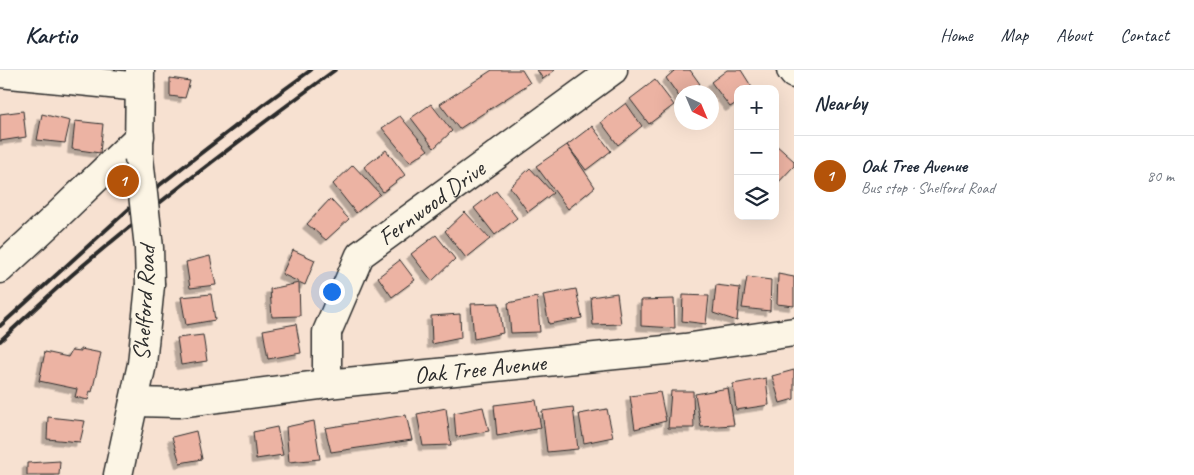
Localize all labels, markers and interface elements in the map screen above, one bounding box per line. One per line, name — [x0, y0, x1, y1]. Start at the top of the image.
text: Kartio — [25, 20, 77, 50]
text: Home — [940, 24, 973, 46]
text: Map — [1001, 24, 1028, 46]
text: About — [1056, 24, 1092, 46]
text: Contact — [1120, 24, 1169, 46]
north arrow — [674, 85, 719, 130]
map controls — [734, 85, 779, 220]
button: + — [734, 85, 779, 130]
text: Nearby — [814, 90, 867, 116]
button: − — [734, 130, 779, 175]
street label: Fernwood Drive — [372, 153, 492, 252]
text: Oak Tree Avenue — [861, 154, 967, 178]
pin: 1 — [107, 162, 139, 200]
text: 1 — [826, 166, 834, 186]
text: 80 m — [1147, 166, 1174, 186]
button: layers — [734, 175, 779, 220]
text: Bus stop · Shelford Road — [861, 178, 995, 198]
street label: Shelford Road — [126, 241, 162, 361]
your location — [319, 279, 345, 305]
street label: Oak Tree Avenue — [413, 347, 549, 390]

